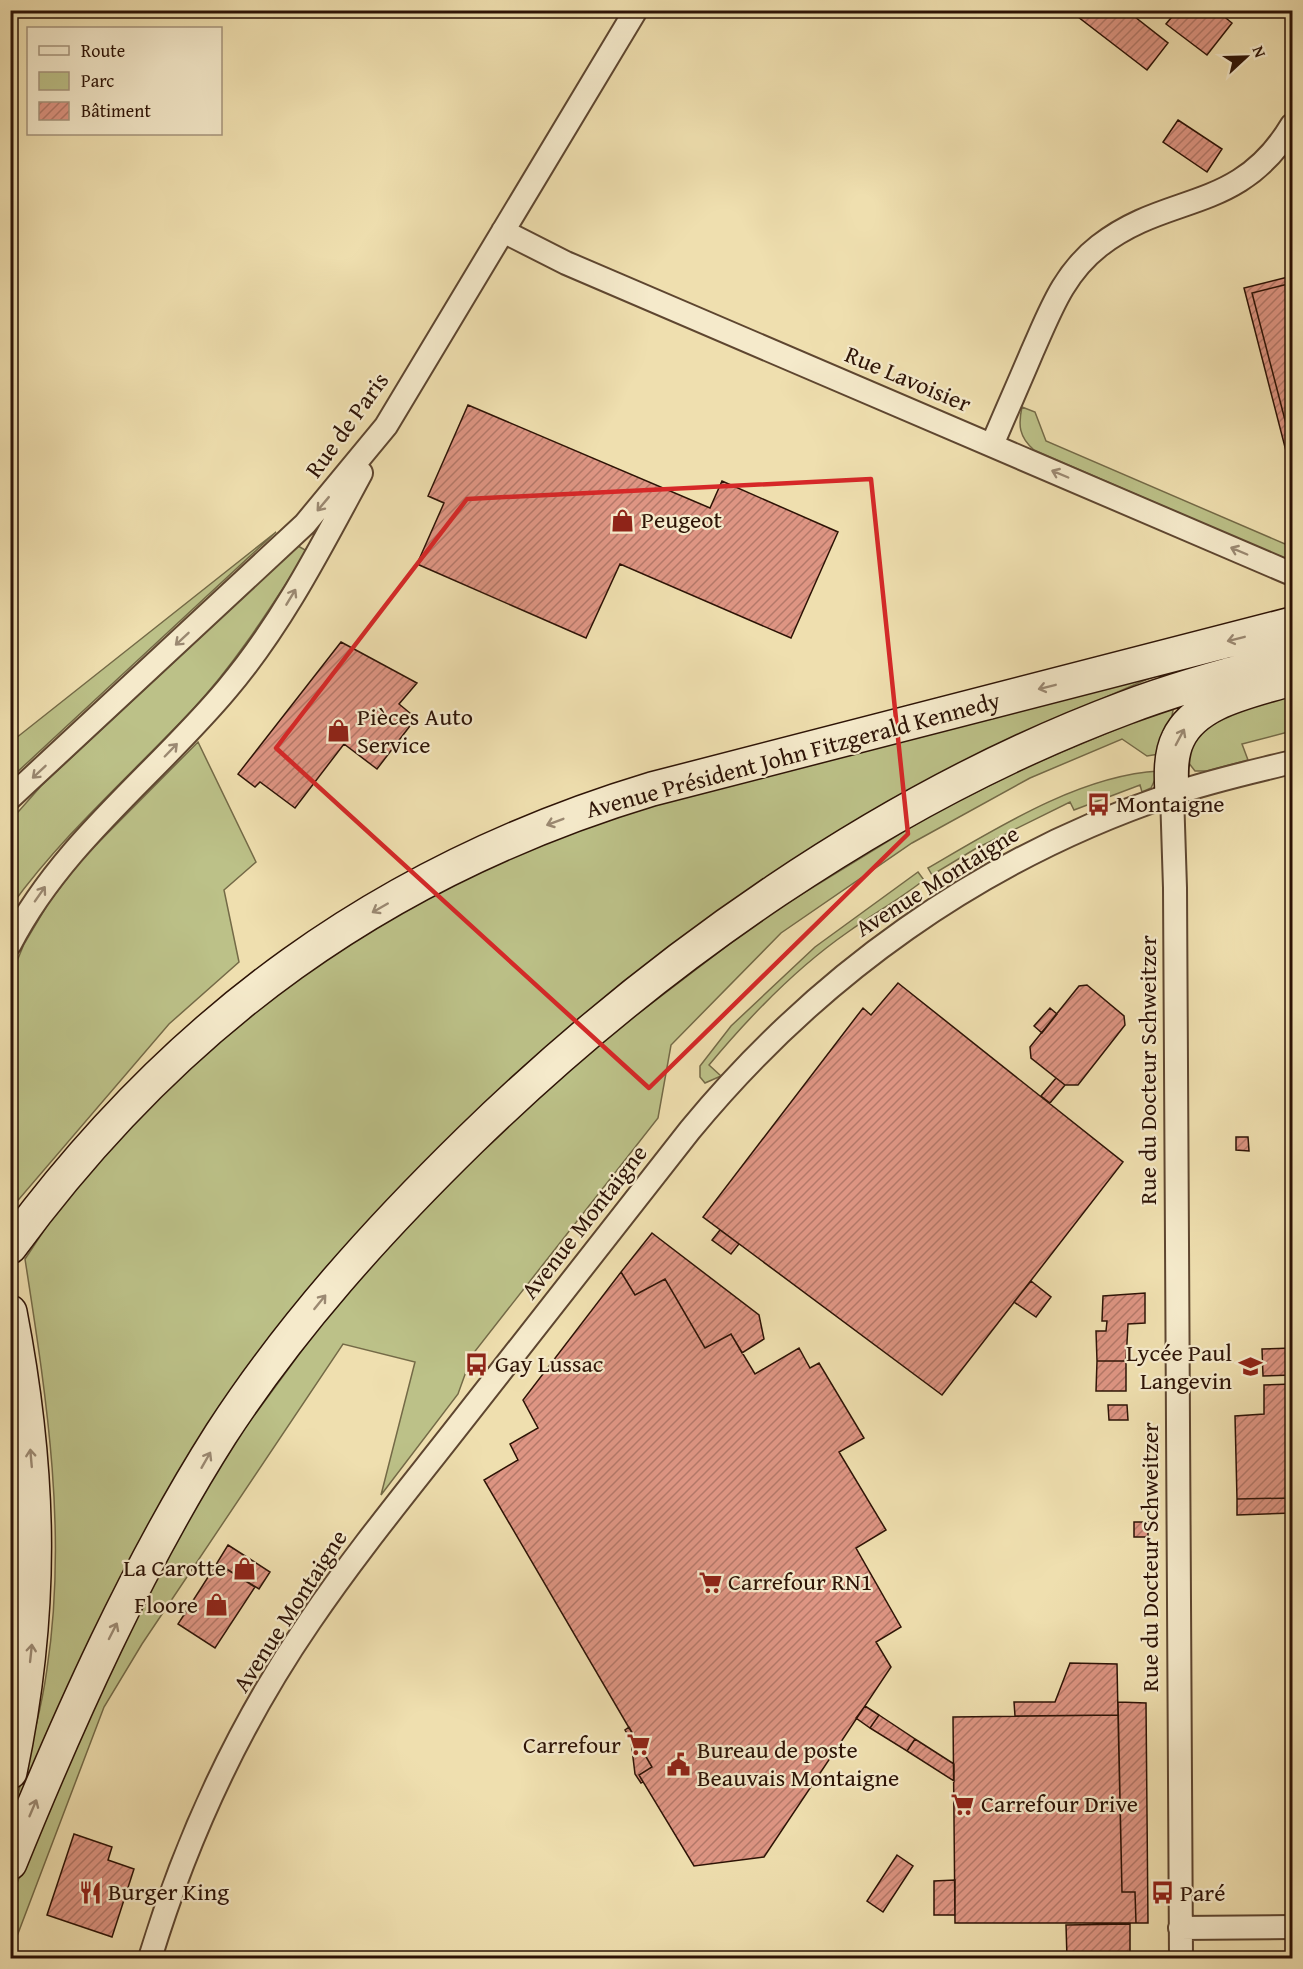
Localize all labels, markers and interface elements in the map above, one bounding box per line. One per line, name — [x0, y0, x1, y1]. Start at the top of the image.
legend — [27, 27, 222, 135]
north arrow — [1216, 27, 1276, 87]
text: Route — [81, 37, 125, 64]
text: N — [1247, 42, 1273, 61]
text: Parc — [81, 67, 114, 94]
text: Bâtiment — [81, 97, 151, 124]
street label: Rue Lavoisier — [840, 336, 977, 421]
street label: Rue de Paris — [296, 365, 397, 485]
one-way arrow — [1051, 468, 1069, 479]
one-way arrow — [316, 496, 329, 512]
place label: Peugeot — [641, 502, 723, 537]
shop icon: Peugeot — [610, 507, 636, 533]
one-way arrow — [1230, 545, 1248, 556]
one-way arrow — [286, 589, 298, 606]
one-way arrow — [175, 632, 190, 646]
one-way arrow — [1227, 633, 1246, 645]
street label: Avenue Président John Fitzgerald Kennedy — [582, 682, 1004, 827]
one-way arrow — [1038, 682, 1057, 694]
place label: Pièces Auto Service — [357, 699, 473, 762]
shop icon: Pièces Auto Service — [326, 718, 352, 744]
one-way arrow — [1175, 729, 1186, 747]
one-way arrow — [164, 742, 179, 757]
one-way arrow — [32, 764, 47, 778]
place label: Montaigne — [1116, 786, 1225, 821]
bus stop icon: Montaigne — [1085, 791, 1111, 817]
street label: Avenue Montaigne — [848, 816, 1026, 945]
one-way arrow — [546, 817, 565, 828]
one-way arrow — [34, 886, 46, 902]
one-way arrow — [372, 902, 389, 914]
street label: Rue du Docteur Schweitzer — [1130, 935, 1165, 1205]
street label: Avenue Montaigne — [512, 1137, 655, 1306]
one-way arrow — [314, 1294, 327, 1310]
place label: Lycée Paul Langevin — [1126, 1335, 1233, 1398]
place label: Gay Lussac — [495, 1346, 604, 1381]
bus stop icon: Gay Lussac — [464, 1351, 490, 1377]
school or university icon: Lycée Paul Langevin — [1237, 1354, 1263, 1380]
street label: Rue du Docteur Schweitzer — [1132, 1422, 1167, 1692]
one-way arrow — [25, 1448, 36, 1468]
one-way arrow — [201, 1451, 212, 1469]
street label: Avenue Montaigne — [224, 1522, 355, 1699]
place label: La Carotte — [123, 1550, 226, 1585]
shop icon: La Carotte — [231, 1555, 257, 1581]
place label: Carrefour RN1 — [728, 1564, 872, 1599]
supermarket icon: Carrefour RN1 — [697, 1569, 723, 1595]
place label: Floore — [134, 1587, 198, 1622]
shop icon: Floore — [203, 1592, 229, 1618]
one-way arrow — [107, 1623, 119, 1640]
one-way arrow — [26, 1643, 37, 1663]
place label: Carrefour — [523, 1727, 621, 1762]
supermarket icon: Carrefour — [626, 1732, 652, 1758]
place label: Bureau de poste Beauvais Montaigne — [697, 1732, 899, 1795]
public building icon: Bureau de poste Beauvais Montaigne — [666, 1751, 692, 1777]
place label: Carrefour Drive — [981, 1786, 1138, 1821]
supermarket icon: Carrefour Drive — [950, 1791, 976, 1817]
one-way arrow — [28, 1800, 39, 1818]
place label: Burger King — [108, 1874, 229, 1909]
place label: Paré — [1180, 1875, 1225, 1910]
restaurant icon: Burger King — [77, 1879, 103, 1905]
bus stop icon: Paré — [1149, 1880, 1175, 1906]

